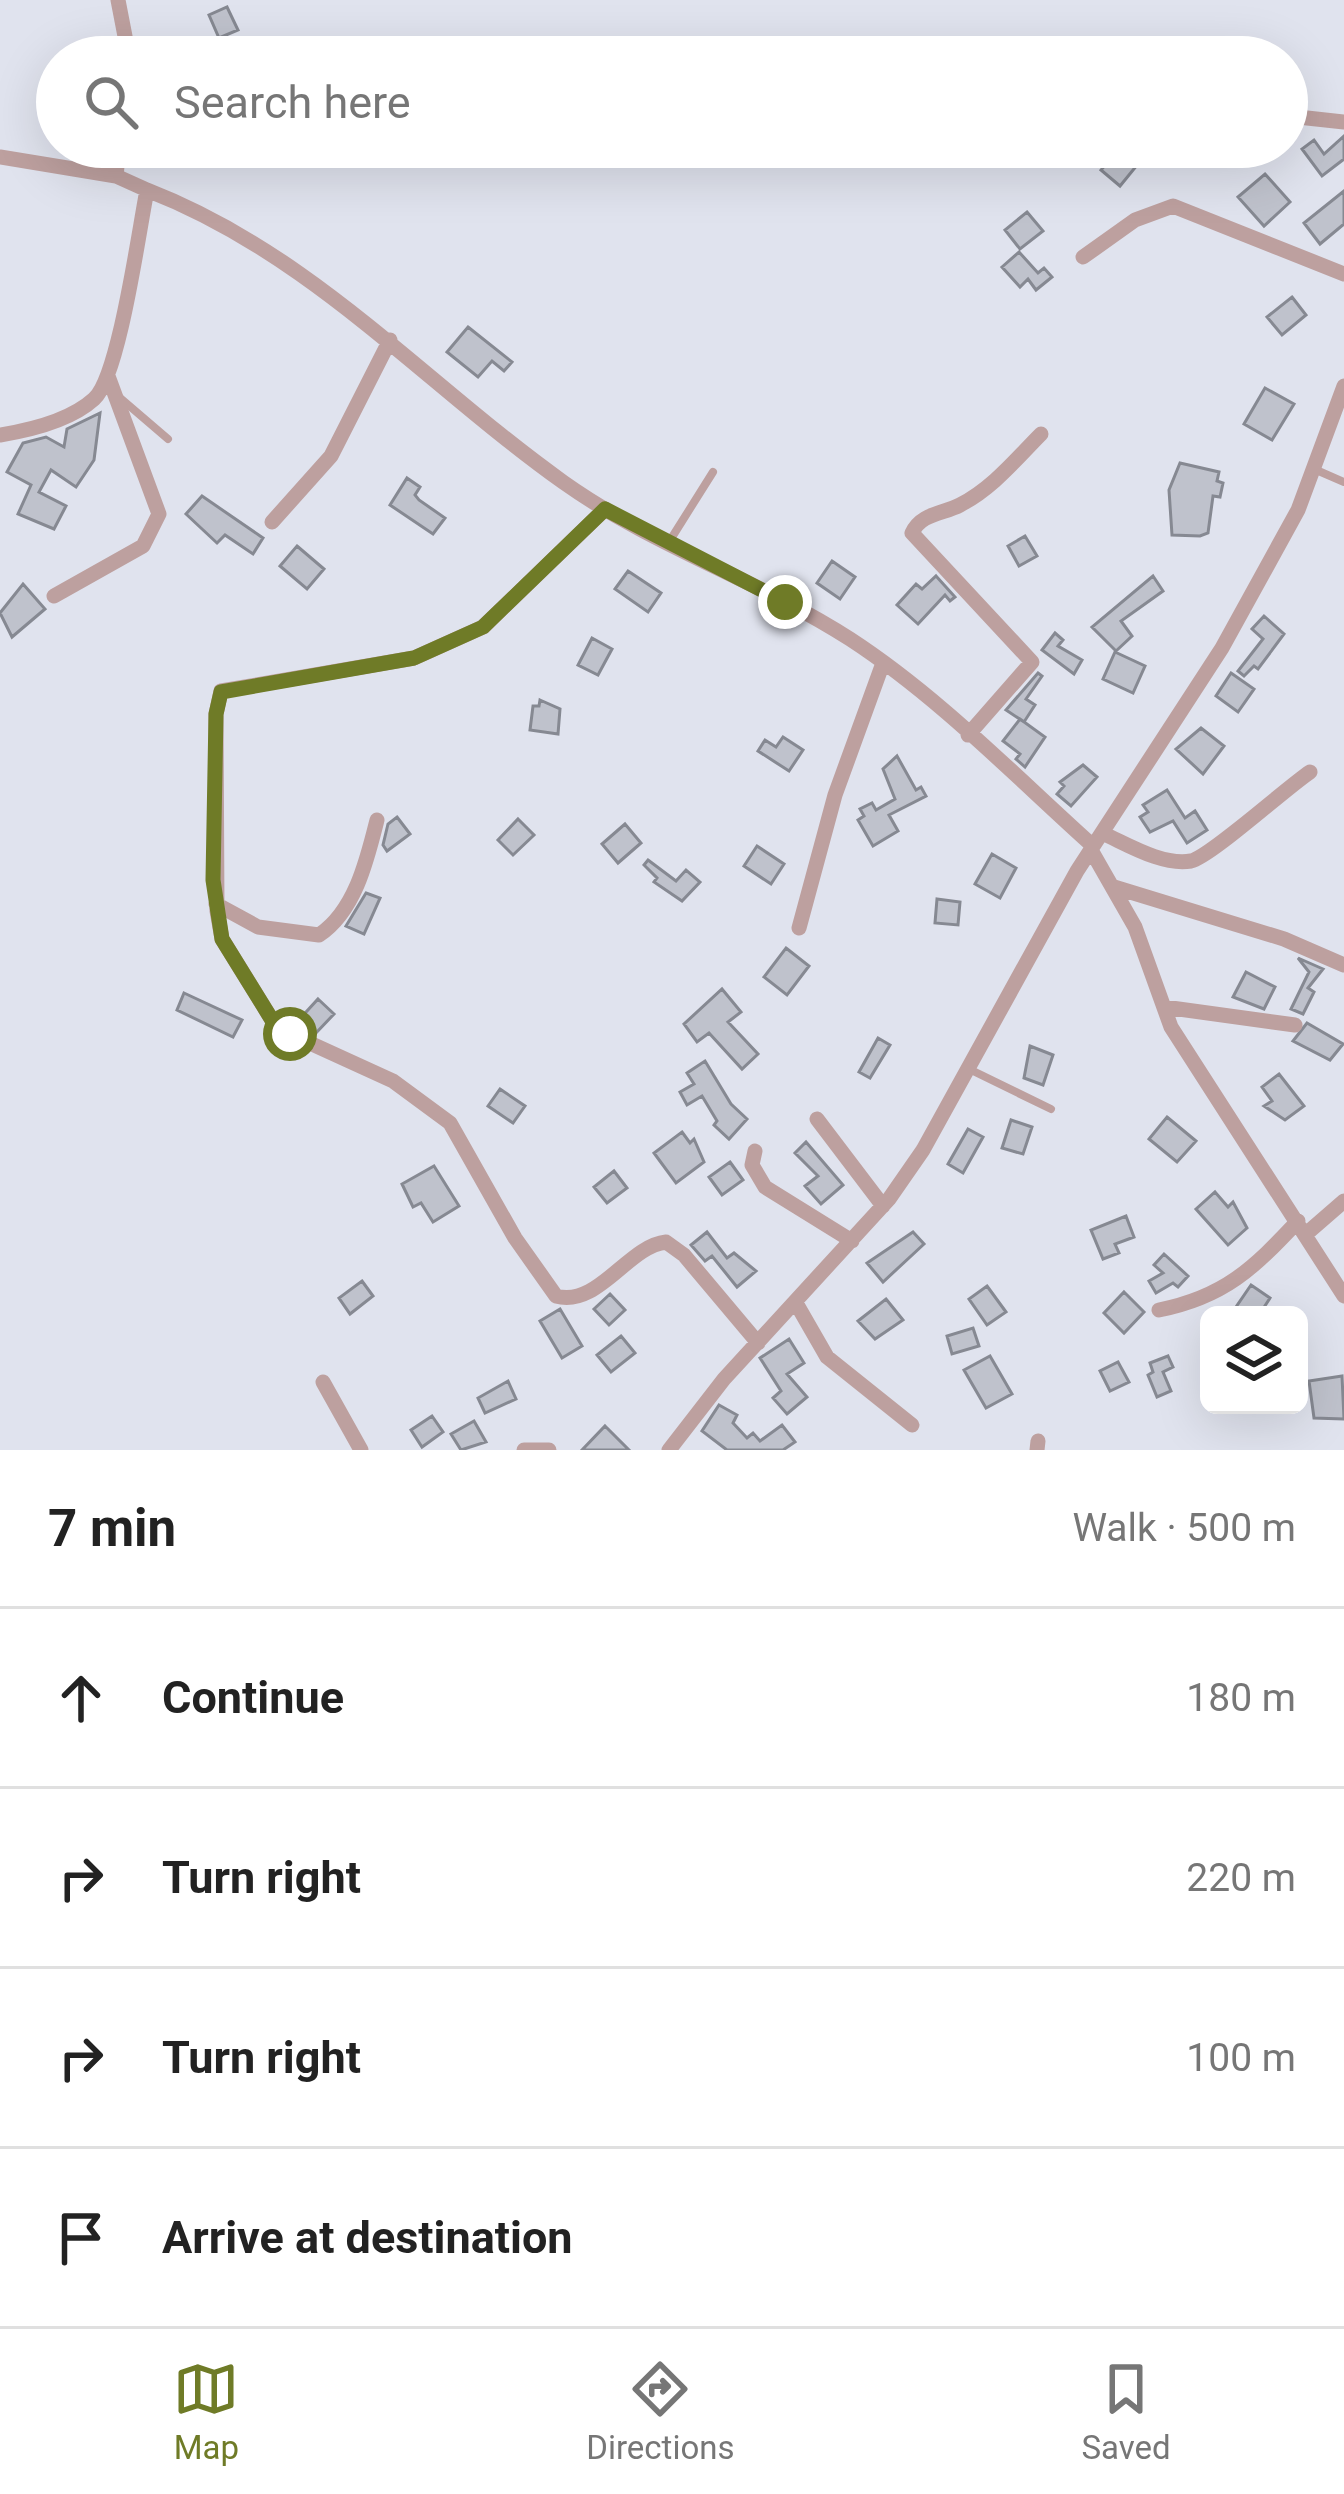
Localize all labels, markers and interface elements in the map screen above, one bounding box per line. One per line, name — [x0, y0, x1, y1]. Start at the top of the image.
search box — [36, 36, 1308, 168]
icon: search — [78, 69, 144, 135]
text: Search here — [174, 76, 411, 129]
route end — [758, 575, 812, 629]
route start — [263, 1007, 317, 1061]
map controls — [1200, 1306, 1308, 1414]
button: layers — [1200, 1306, 1308, 1414]
text: 7 min — [48, 1499, 176, 1558]
text: Walk · 500 m — [1072, 1505, 1296, 1551]
icon: ahead — [48, 1665, 114, 1731]
text: Continue — [162, 1671, 344, 1724]
text: 180 m — [1186, 1675, 1296, 1721]
icon: right — [48, 1845, 114, 1911]
text: Turn right — [162, 1851, 361, 1904]
text: 220 m — [1186, 1855, 1296, 1901]
icon: right — [48, 2025, 114, 2091]
text: Turn right — [162, 2031, 361, 2084]
text: 100 m — [1186, 2035, 1296, 2081]
icon: arrive — [48, 2205, 114, 2271]
text: Arrive at destination — [162, 2211, 573, 2264]
tab: Map — [173, 2356, 239, 2467]
tab: Directions — [586, 2356, 735, 2467]
tab: Saved — [1081, 2356, 1171, 2467]

